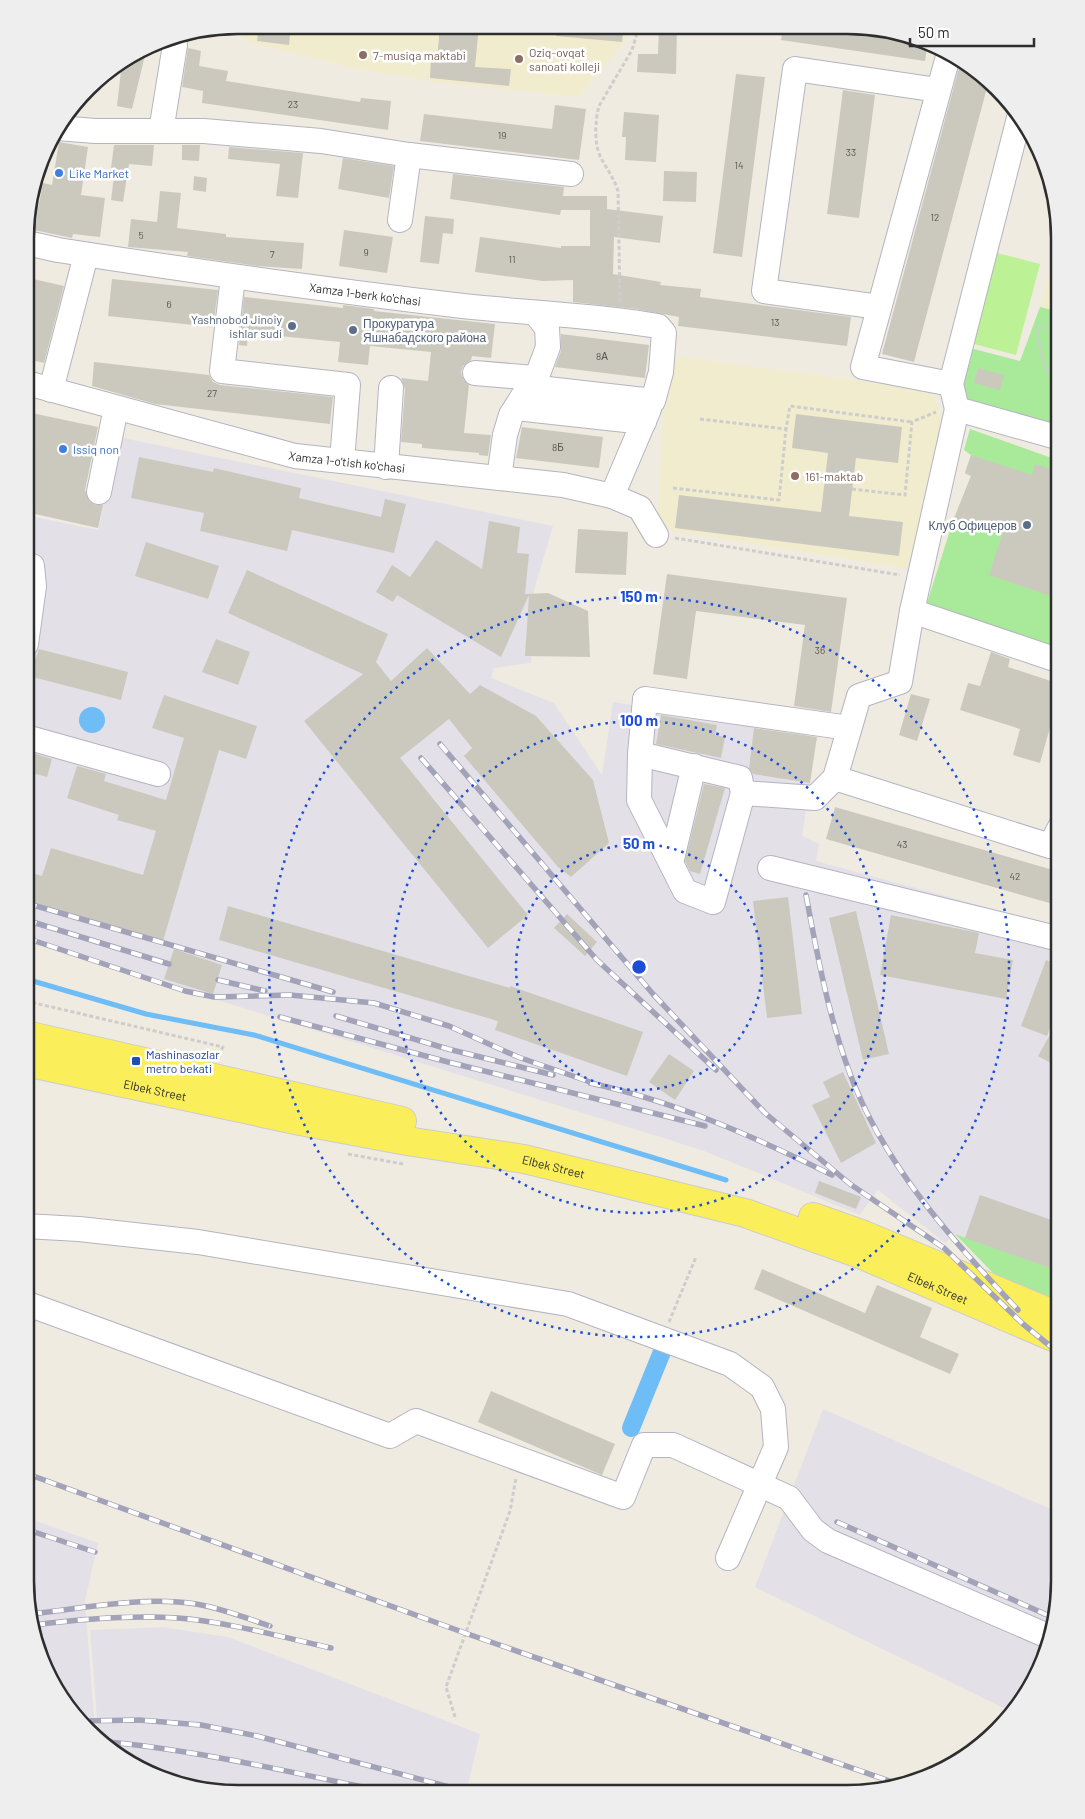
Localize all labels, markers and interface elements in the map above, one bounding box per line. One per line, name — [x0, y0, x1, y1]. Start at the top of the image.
scale bar — [910, 15, 1034, 47]
text: 50 m — [918, 23, 950, 41]
place label: Oziq-ovqat sanoati kolleji — [529, 45, 600, 73]
place label: 7-musiqa maktabi — [373, 48, 466, 62]
marker: 7-musiqa maktabi — [357, 49, 369, 61]
marker: Oziq-ovqat sanoati kolleji — [513, 53, 525, 65]
house number: 23 — [288, 98, 298, 110]
house number: 19 — [498, 129, 506, 141]
house number: 33 — [846, 146, 856, 158]
house number: 14 — [734, 159, 744, 171]
place label: Like Market — [69, 166, 129, 180]
marker: Like Market — [53, 167, 65, 179]
house number: 12 — [931, 211, 939, 223]
house number: 5 — [138, 229, 144, 241]
house number: 9 — [363, 246, 369, 258]
house number: 7 — [270, 248, 275, 260]
house number: 11 — [508, 253, 516, 265]
street label: Xamza 1-berk ko'chasi — [308, 280, 422, 308]
house number: 6 — [166, 298, 172, 310]
place label: Yashnobod Jinoiy ishlar sudi — [191, 312, 282, 340]
place label: Прокуратура Яшнабадского района — [363, 316, 486, 345]
house number: 13 — [771, 316, 779, 328]
marker: Yashnobod Jinoiy ishlar sudi — [286, 320, 298, 332]
marker: Прокуратура Яшнабадского района — [347, 324, 359, 336]
house number: 8А — [596, 350, 608, 362]
house number: 27 — [207, 387, 217, 399]
house number: 8Б — [552, 441, 564, 453]
place label: Issiq non — [73, 442, 119, 456]
marker: Issiq non — [57, 443, 69, 455]
street label: Xamza 1-o'tish ko'chasi — [287, 448, 406, 475]
place label: 161-maktab — [805, 469, 863, 483]
marker: 161-maktab — [789, 470, 801, 482]
place label: Клуб Офицеров — [929, 518, 1017, 533]
marker: Клуб Офицеров — [1021, 519, 1033, 531]
text: 150 m — [620, 587, 658, 605]
house number: 36 — [815, 644, 825, 656]
text: 100 m — [620, 711, 658, 729]
text: 50 m — [623, 834, 655, 852]
house number: 43 — [897, 838, 907, 850]
house number: 42 — [1010, 870, 1020, 882]
centre of rings — [630, 958, 648, 976]
place label: Mashinasozlar metro bekati — [146, 1047, 220, 1075]
marker: Mashinasozlar metro bekati — [130, 1055, 142, 1067]
street label: Elbek Street — [122, 1076, 188, 1103]
street label: Elbek Street — [521, 1152, 586, 1181]
street label: Elbek Street — [906, 1268, 970, 1307]

